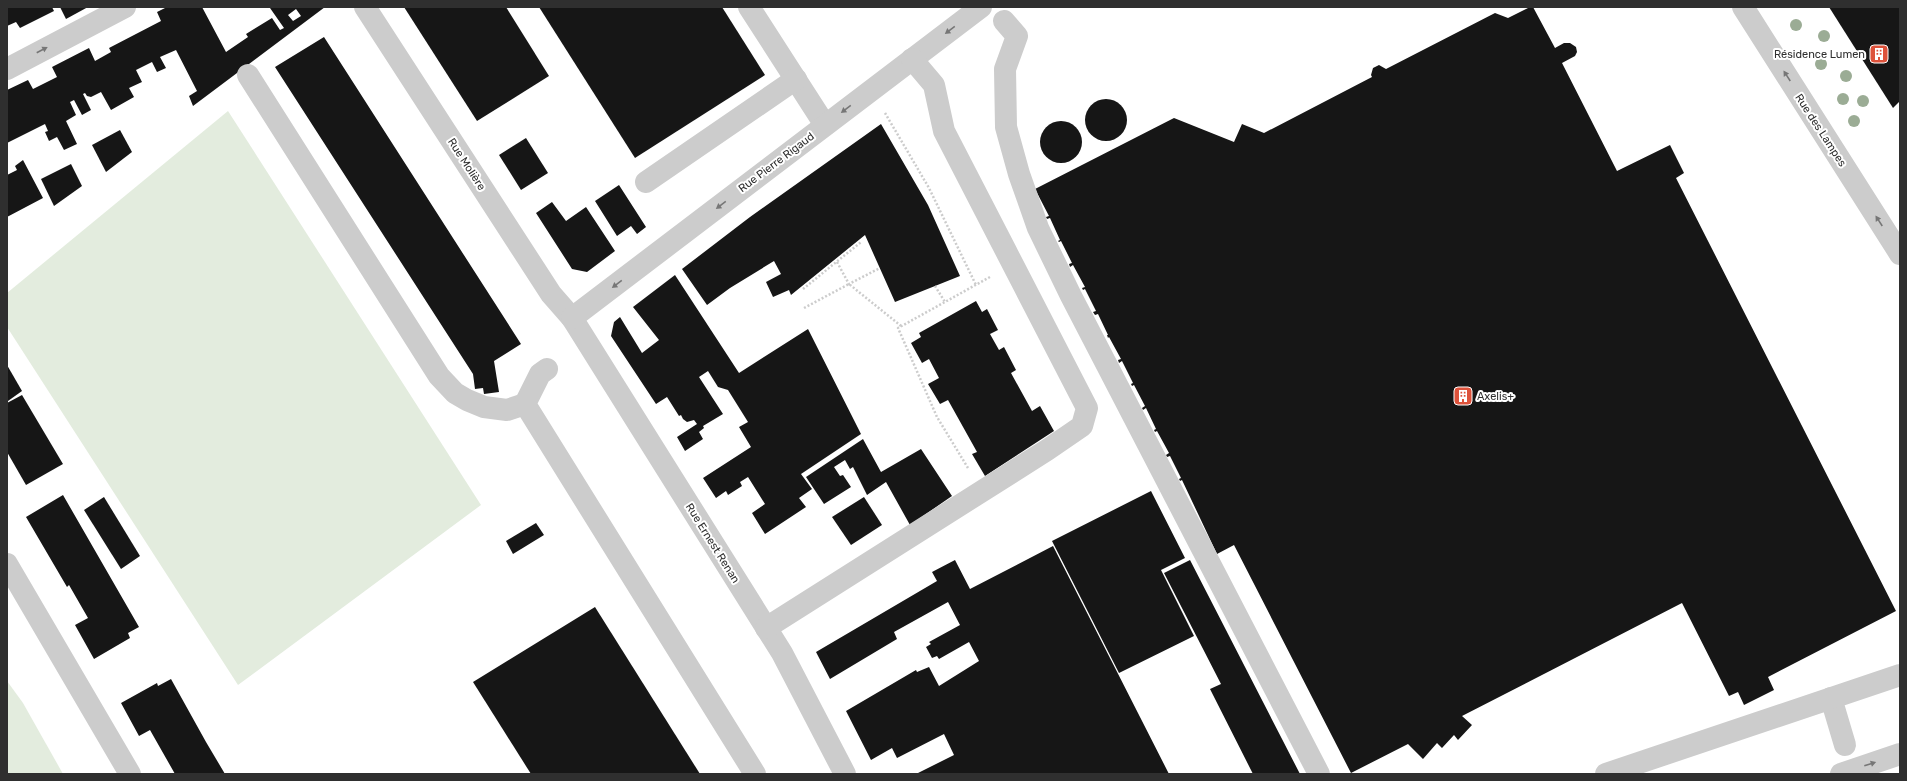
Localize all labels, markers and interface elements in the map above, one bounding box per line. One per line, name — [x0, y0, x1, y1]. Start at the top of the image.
one-way arrow — [945, 26, 955, 34]
building icon: Résidence Lumen — [1868, 43, 1890, 65]
one-way arrow — [36, 47, 47, 54]
place label: Résidence Lumen — [1774, 48, 1865, 61]
one-way arrow — [1783, 70, 1790, 82]
street label: Rue des Lampes — [1792, 91, 1849, 169]
one-way arrow — [841, 105, 852, 113]
street label: Rue Pierre Rigaud — [736, 130, 817, 195]
street label: Rue Molière — [445, 136, 488, 193]
one-way arrow — [715, 201, 726, 209]
one-way arrow — [1875, 216, 1883, 226]
one-way arrow — [612, 279, 623, 288]
building icon: Axelis+ — [1452, 385, 1474, 407]
place label: Axelis+ — [1477, 390, 1514, 403]
street label: Rue Ernest Renan — [683, 501, 742, 586]
one-way arrow — [1865, 761, 1877, 767]

